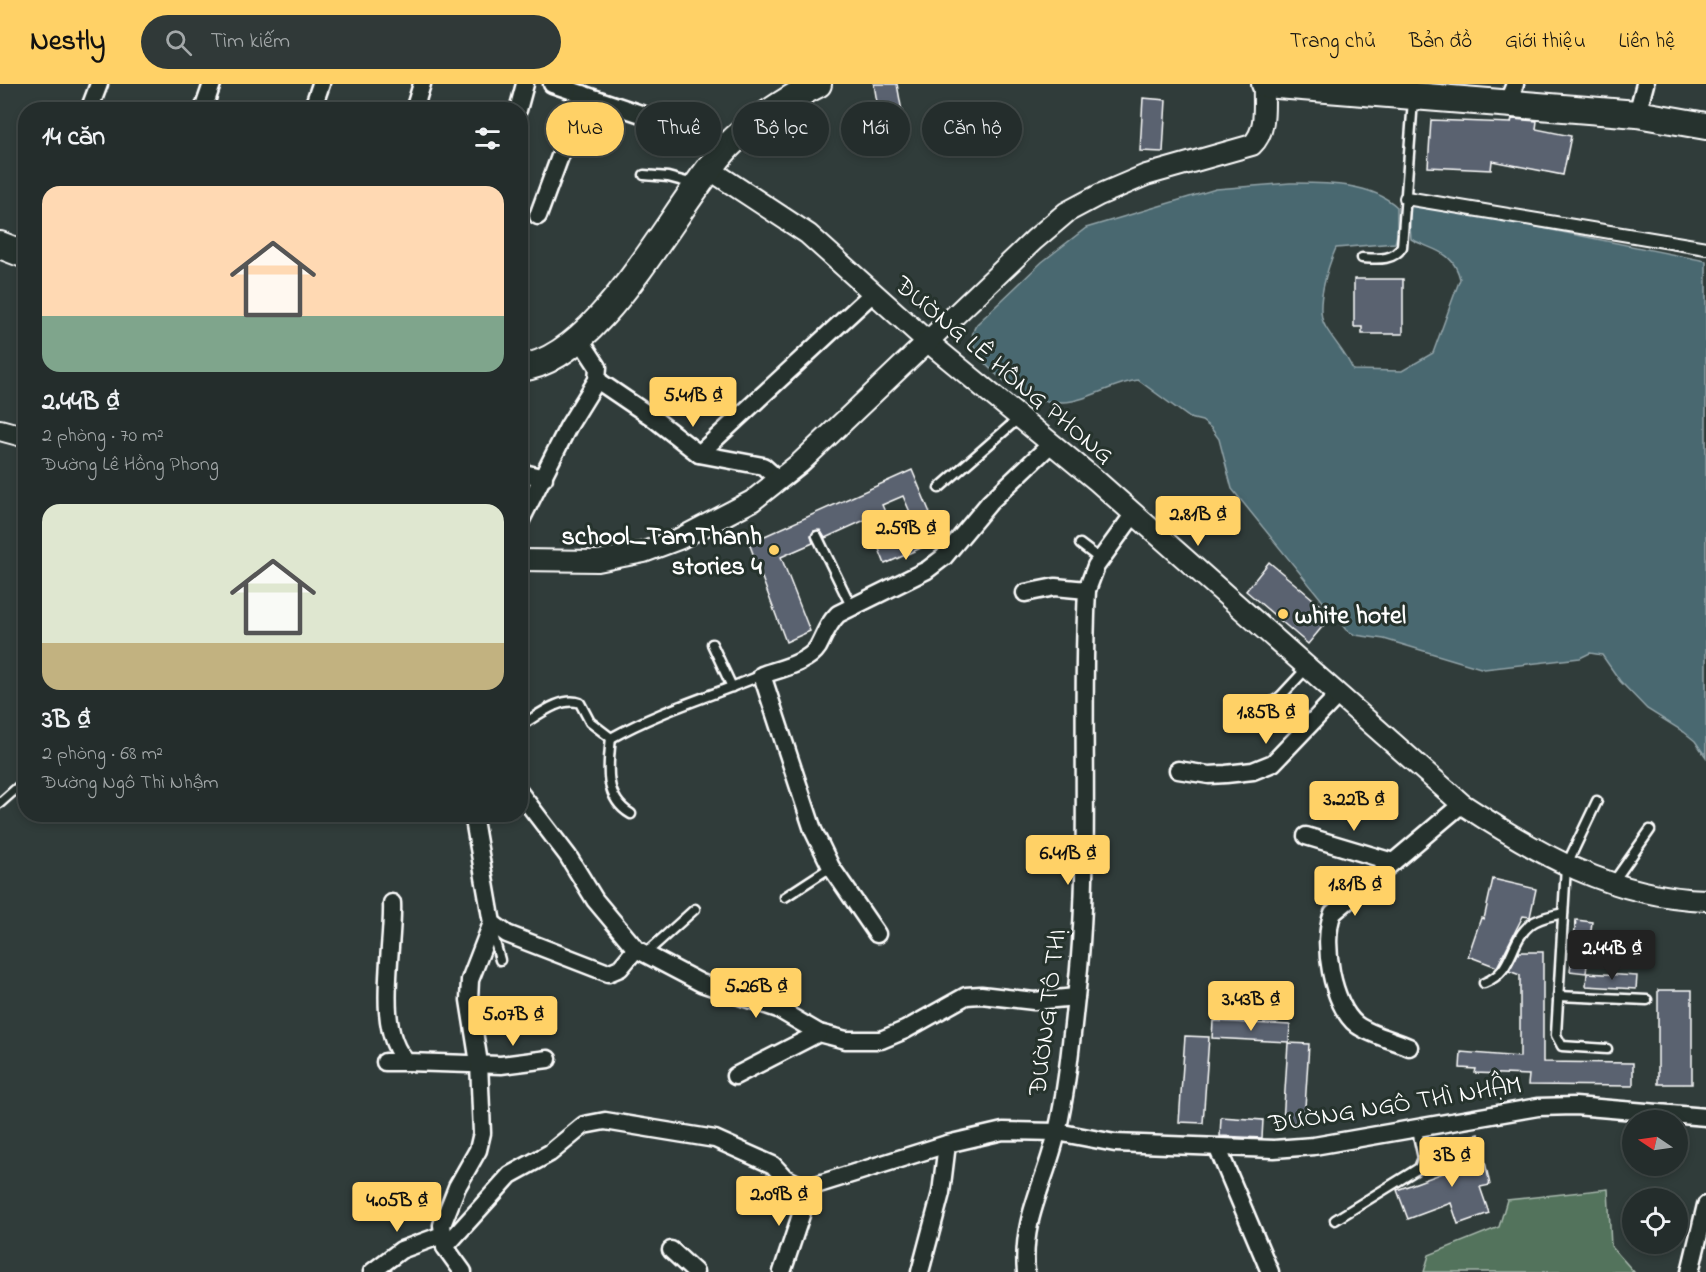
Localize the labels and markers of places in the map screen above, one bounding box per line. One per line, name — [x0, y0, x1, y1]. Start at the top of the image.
pin: 5.41B ₫ — [638, 377, 748, 428]
pin: 2.81B ₫ — [1143, 496, 1253, 547]
pin: 2.59B ₫ — [851, 510, 961, 561]
place label: school_TamThanh stories 4 — [562, 519, 762, 587]
marker: school_TamThanh stories 4 — [767, 543, 781, 557]
place label: white hotel — [1295, 598, 1406, 636]
marker: white hotel — [1276, 607, 1290, 621]
pin: 1.85B ₫ — [1211, 694, 1321, 745]
pin: 3.22B ₫ — [1299, 781, 1409, 832]
pin: 6.41B ₫ — [1013, 835, 1123, 886]
pin: 1.81B ₫ — [1300, 866, 1410, 917]
pin: 2.44B ₫ — [1557, 930, 1667, 981]
pin: 5.26B ₫ — [701, 968, 811, 1019]
pin: 3.43B ₫ — [1196, 981, 1306, 1032]
pin: 5.07B ₫ — [458, 996, 568, 1047]
pin: 3B ₫ — [1416, 1137, 1488, 1188]
pin: 2.09B ₫ — [724, 1176, 834, 1227]
pin: 4.05B ₫ — [342, 1182, 452, 1233]

